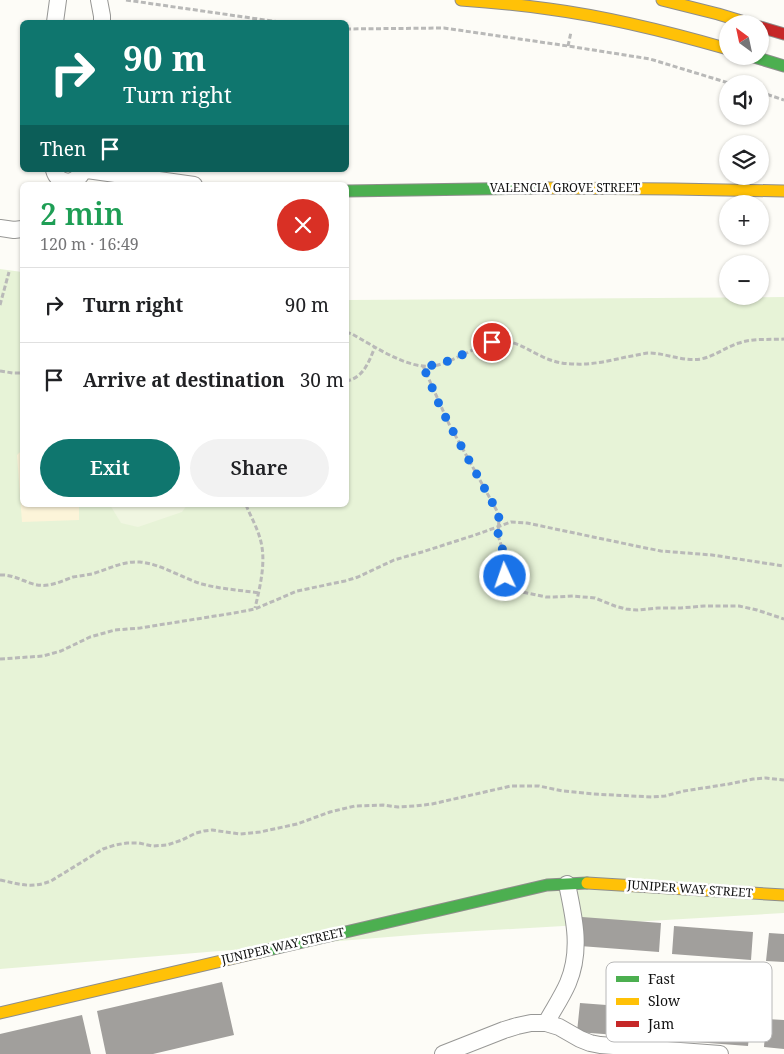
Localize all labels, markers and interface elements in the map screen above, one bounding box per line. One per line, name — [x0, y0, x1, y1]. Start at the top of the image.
north arrow — [719, 15, 769, 65]
map controls — [719, 15, 769, 305]
text: 90 m — [123, 34, 206, 81]
icon: right — [40, 40, 105, 105]
button: sound — [719, 75, 769, 125]
text: Turn right — [123, 79, 232, 109]
icon: arrive — [96, 135, 124, 163]
button: layers — [719, 135, 769, 185]
text: Then — [40, 136, 86, 162]
street label: VALENCIA GROVE STREET — [490, 179, 641, 196]
text: 2 min — [40, 193, 124, 234]
button: + — [719, 195, 769, 245]
button: close — [277, 199, 329, 251]
text: 120 m · 16:49 — [40, 233, 139, 255]
button: − — [719, 255, 769, 305]
icon: right — [40, 291, 68, 319]
text: Turn right — [83, 292, 183, 318]
text: 90 m — [285, 292, 329, 318]
pin — [471, 321, 513, 363]
icon: arrive — [478, 328, 506, 356]
icon: arrive — [40, 366, 68, 394]
text: Arrive at destination — [83, 367, 285, 393]
text: 30 m — [300, 367, 344, 393]
button: Exit — [40, 439, 180, 497]
button: Share — [190, 439, 329, 497]
position arrow — [478, 549, 530, 601]
street label: JUNIPER WAY STREET — [626, 876, 754, 901]
street label: JUNIPER WAY STREET — [219, 923, 347, 968]
legend — [606, 962, 772, 1042]
text: Fast — [648, 969, 675, 988]
text: Slow — [648, 991, 681, 1010]
text: Jam — [647, 1014, 674, 1033]

